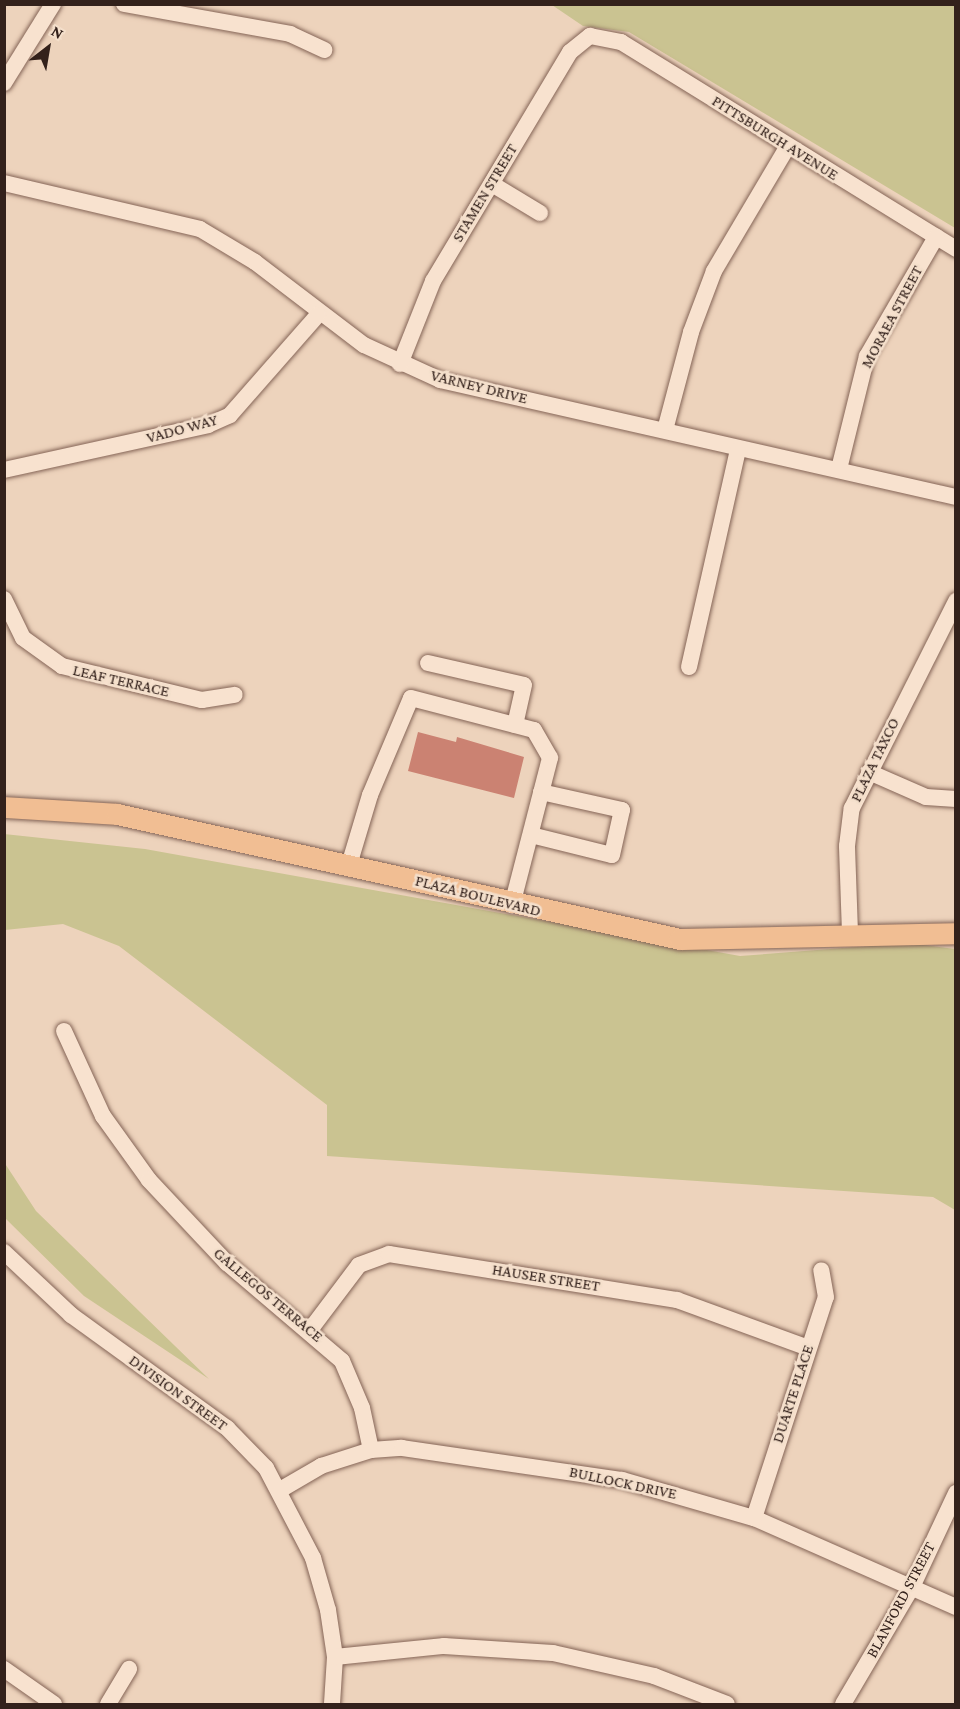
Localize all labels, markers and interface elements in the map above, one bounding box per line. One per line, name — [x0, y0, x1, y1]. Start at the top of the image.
north arrow — [18, 18, 78, 78]
text: N — [48, 22, 67, 42]
street label: PITTSBURGH AVENUE — [708, 91, 842, 185]
street label: STAMEN STREET — [448, 140, 522, 246]
street label: MORAEA STREET — [857, 262, 927, 372]
street label: VARNEY DRIVE — [429, 366, 529, 408]
street label: VADO WAY — [144, 410, 220, 448]
street label: LEAF TERRACE — [71, 661, 171, 701]
street label: PLAZA TAXCO — [846, 715, 904, 805]
street label: PLAZA BOULEVARD — [413, 871, 543, 921]
street label: GALLEGOS TERRACE — [209, 1244, 327, 1346]
street label: HAUSER STREET — [491, 1260, 601, 1296]
street label: DUARTE PLACE — [768, 1343, 818, 1445]
street label: DIVISION STREET — [125, 1351, 231, 1435]
street label: BULLOCK DRIVE — [567, 1462, 679, 1504]
street label: BLANFORD STREET — [862, 1539, 940, 1661]

